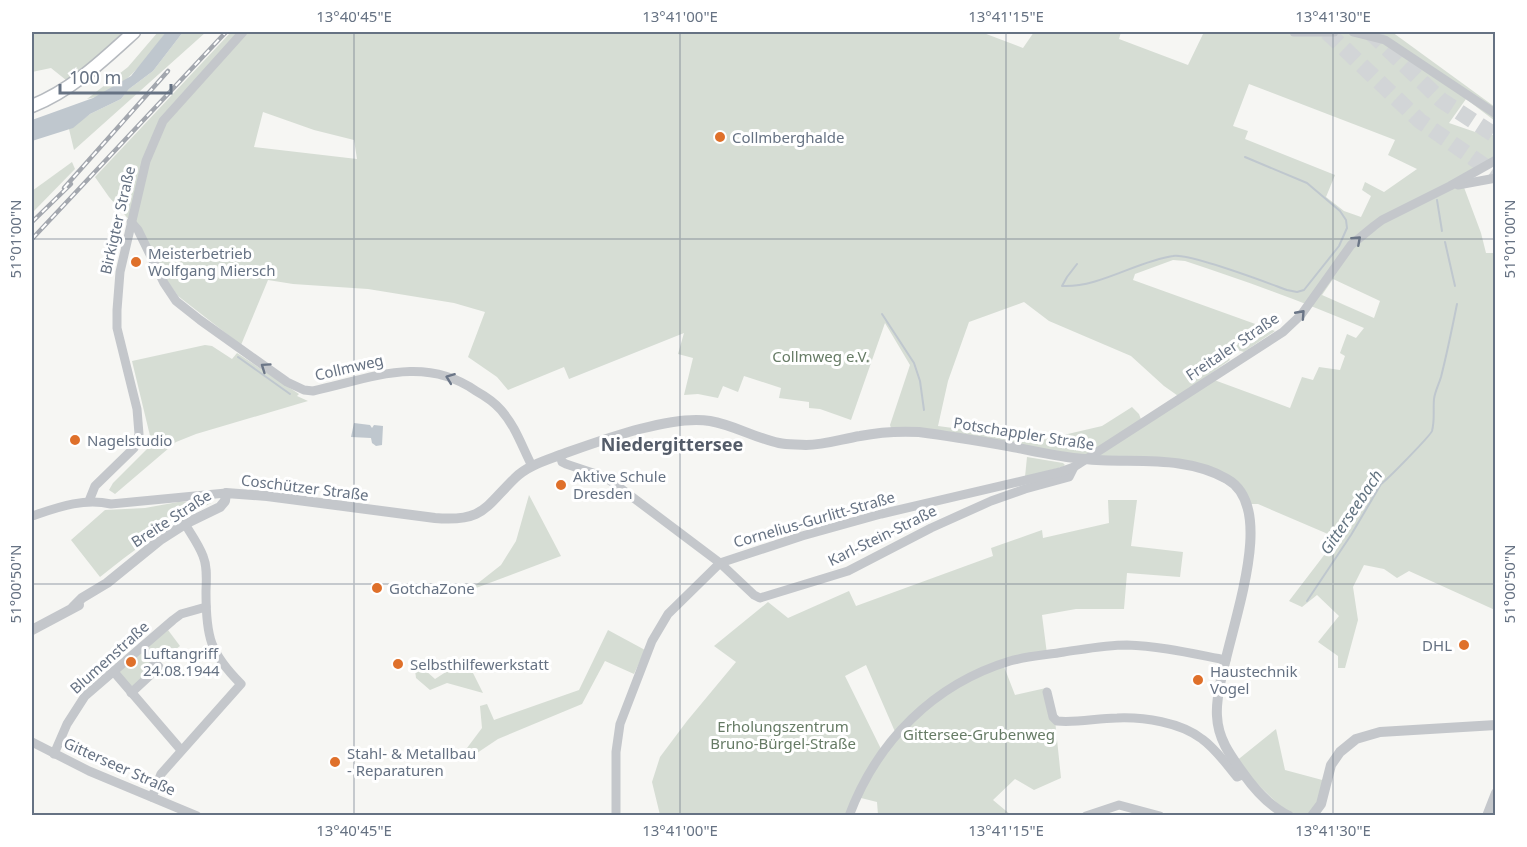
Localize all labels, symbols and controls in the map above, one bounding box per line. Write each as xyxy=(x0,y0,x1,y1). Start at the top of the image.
text: 13°40'45"E xyxy=(316,6,392,26)
text: 13°41'00"E xyxy=(642,6,718,26)
text: 13°41'15"E xyxy=(968,6,1044,26)
text: 13°41'30"E xyxy=(1295,6,1371,26)
scale bar xyxy=(60,57,171,95)
text: 100 m xyxy=(69,65,121,89)
place label: Collmberghalde xyxy=(732,127,845,147)
marker: Collmberghalde xyxy=(713,130,727,144)
street label: Birkigter Straße xyxy=(95,164,139,276)
text: 51°01'00"N xyxy=(5,200,25,278)
text: 51°01'00"N xyxy=(1499,200,1519,278)
one-way arrow xyxy=(1350,236,1361,247)
place label: Meisterbetrieb Wolfgang Miersch xyxy=(148,243,276,280)
marker: Meisterbetrieb Wolfgang Miersch xyxy=(129,255,143,269)
street label: Freitaler Straße xyxy=(1182,307,1282,385)
one-way arrow xyxy=(1294,310,1305,321)
park label: Collmweg e.V. xyxy=(772,346,870,366)
street label: Collmweg xyxy=(313,349,385,385)
one-way arrow xyxy=(261,363,272,374)
one-way arrow xyxy=(446,373,457,385)
street label: Potschappler Straße xyxy=(952,412,1096,454)
place label: Nagelstudio xyxy=(87,430,172,450)
district label: Niedergittersee xyxy=(601,432,743,456)
marker: Nagelstudio xyxy=(68,433,82,447)
water label: Gitterseebach xyxy=(1315,465,1387,559)
place label: Aktive Schule Dresden xyxy=(573,466,666,503)
street label: Coschützer Straße xyxy=(240,469,370,505)
marker: Aktive Schule Dresden xyxy=(554,478,568,492)
street label: Breite Straße xyxy=(127,485,215,551)
street label: Cornelius-Gurlitt-Straße xyxy=(731,486,897,552)
street label: Karl-Stein-Straße xyxy=(824,500,940,570)
text: 51°00'50"N xyxy=(5,545,25,623)
text: 51°00'50"N xyxy=(1499,545,1519,623)
place label: GotchaZone xyxy=(389,578,475,598)
marker: GotchaZone xyxy=(370,581,384,595)
street label: Blumenstraße xyxy=(65,616,153,698)
place label: DHL xyxy=(1422,635,1452,655)
marker: DHL xyxy=(1457,638,1471,652)
place label: Luftangriff 24.08.1944 xyxy=(143,643,220,680)
place label: Selbsthilfewerkstatt xyxy=(410,654,550,674)
marker: Luftangriff 24.08.1944 xyxy=(124,655,138,669)
marker: Selbsthilfewerkstatt xyxy=(391,657,405,671)
place label: Haustechnik Vogel xyxy=(1210,661,1297,698)
marker: Haustechnik Vogel xyxy=(1191,673,1205,687)
park label: Erholungszentrum Bruno-Bürgel-Straße xyxy=(710,716,856,753)
park label: Gittersee-Grubenweg xyxy=(903,724,1055,744)
street label: Gitterseer Straße xyxy=(61,732,179,800)
place label: Stahl- & Metallbau - Reparaturen xyxy=(347,743,476,780)
marker: Stahl- & Metallbau - Reparaturen xyxy=(328,755,342,769)
text: 13°40'45"E xyxy=(316,820,392,840)
text: 13°41'00"E xyxy=(642,820,718,840)
text: 13°41'15"E xyxy=(968,820,1044,840)
text: 13°41'30"E xyxy=(1295,820,1371,840)

